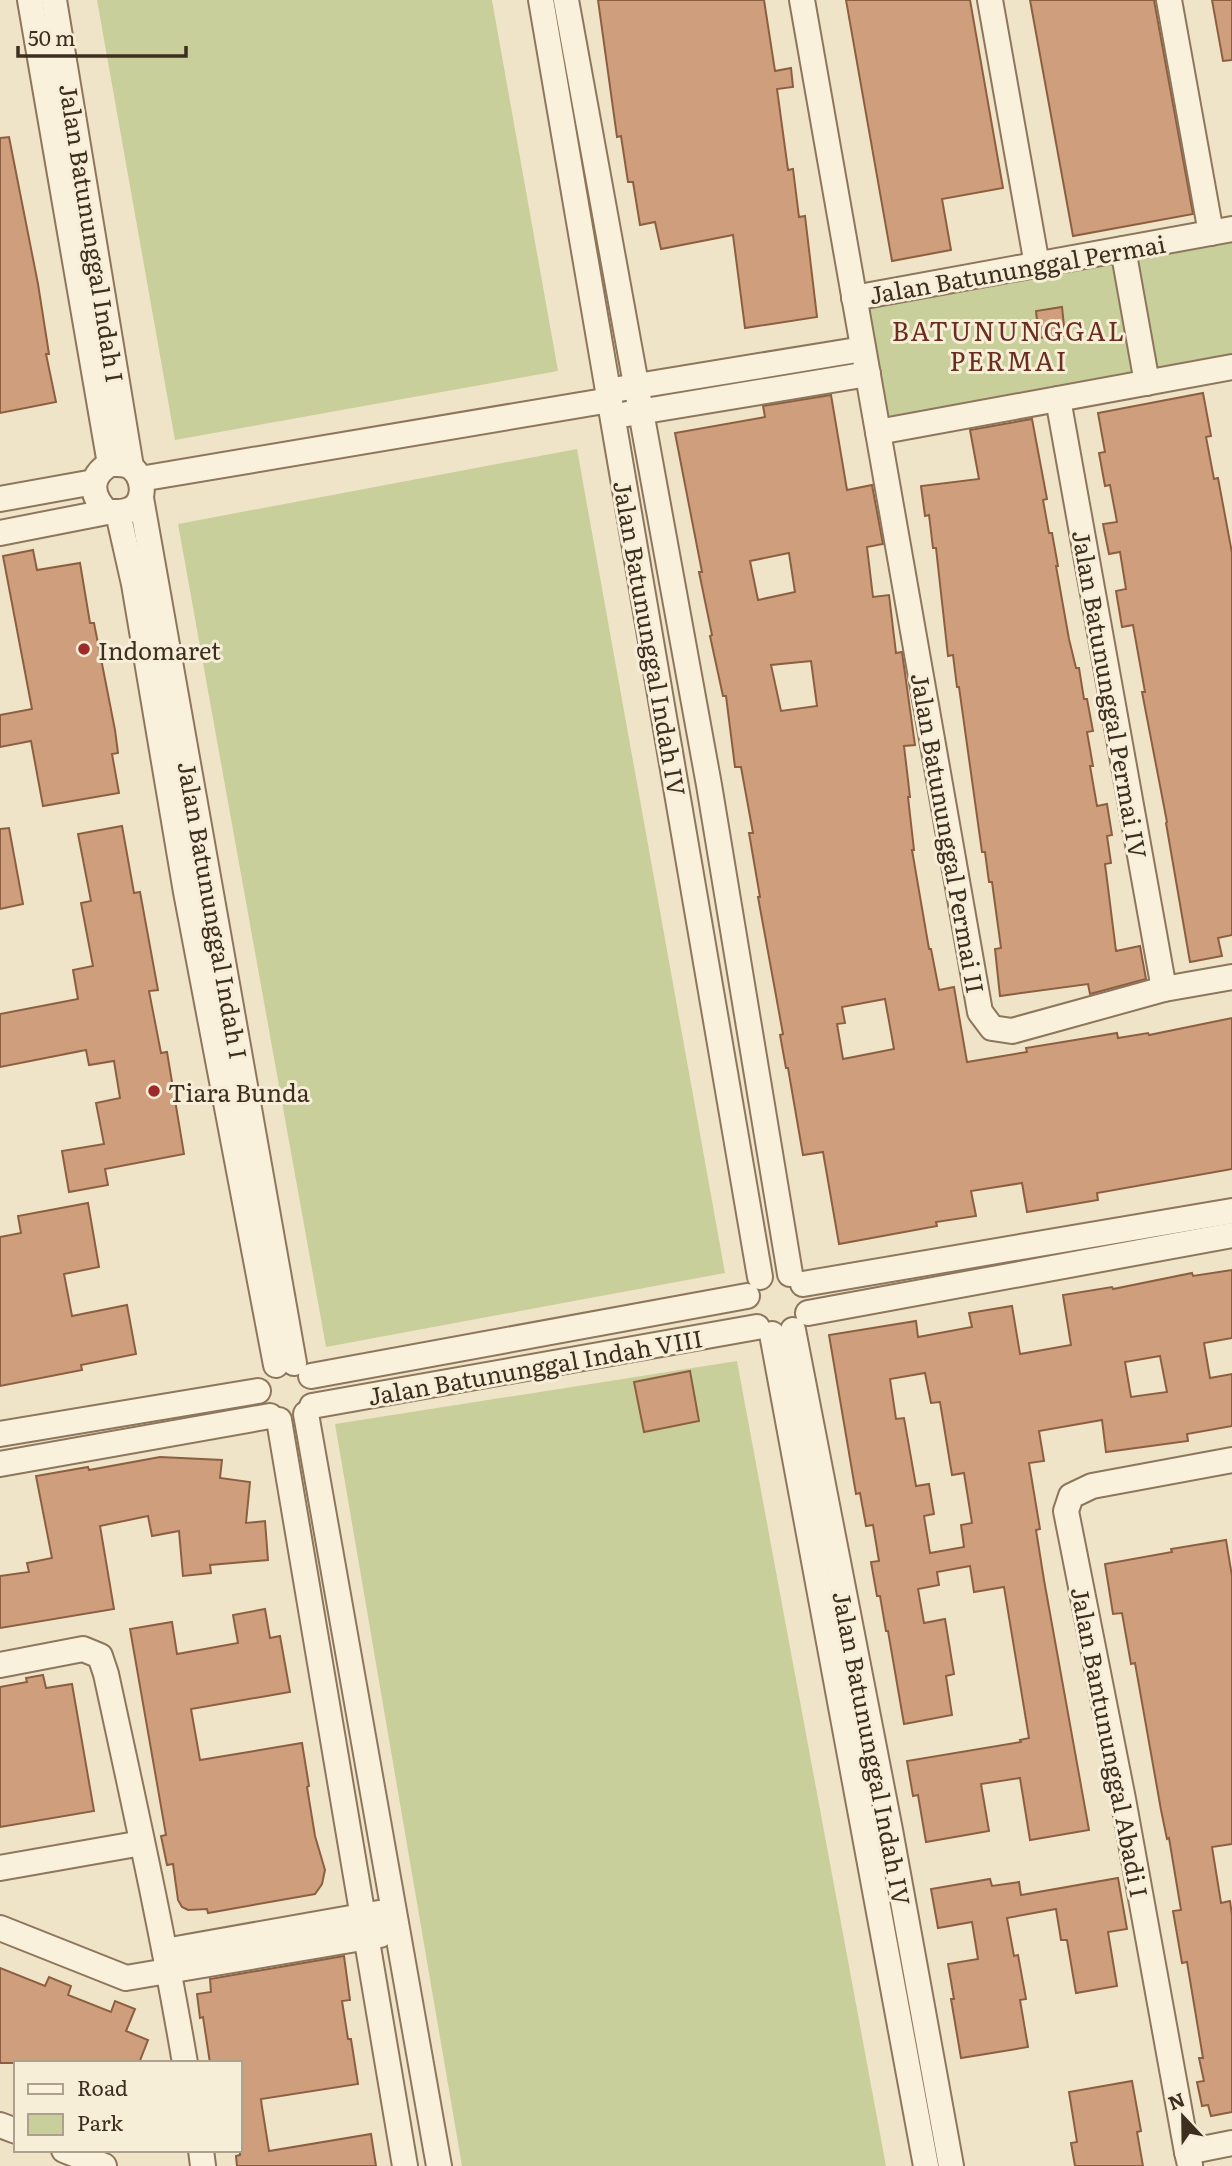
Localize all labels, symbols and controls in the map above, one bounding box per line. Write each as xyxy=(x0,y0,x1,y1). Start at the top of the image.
scale bar xyxy=(18,14,186,58)
text: 50 m xyxy=(28,21,75,52)
street label: Jalan Batununggal Indah I xyxy=(52,81,134,385)
street label: Jalan Batununggal Permai xyxy=(866,225,1168,311)
district label: BATUNUNGGAL PERMAI xyxy=(892,310,1126,379)
street label: Jalan Batununggal Indah IV xyxy=(606,478,696,799)
street label: Jalan Batununggal Permai IV xyxy=(1065,527,1157,861)
place label: Indomaret xyxy=(98,632,221,667)
marker: Indomaret xyxy=(76,641,92,657)
street label: Jalan Batununggal Permai II xyxy=(904,670,994,996)
street label: Jalan Batununggal Indah I xyxy=(171,758,257,1062)
place label: Tiara Bunda xyxy=(168,1074,310,1109)
marker: Tiara Bunda xyxy=(146,1083,162,1099)
street label: Jalan Batununggal Indah VIII xyxy=(365,1319,705,1413)
street label: Jalan Bantununggal Abadi I xyxy=(1064,1584,1158,1900)
street label: Jalan Batununggal Indah IV xyxy=(825,1588,921,1908)
legend xyxy=(14,2061,242,2152)
text: Road xyxy=(77,2071,128,2102)
north arrow xyxy=(1148,2082,1218,2152)
text: N xyxy=(1164,2084,1189,2116)
text: Park xyxy=(77,2106,123,2137)

